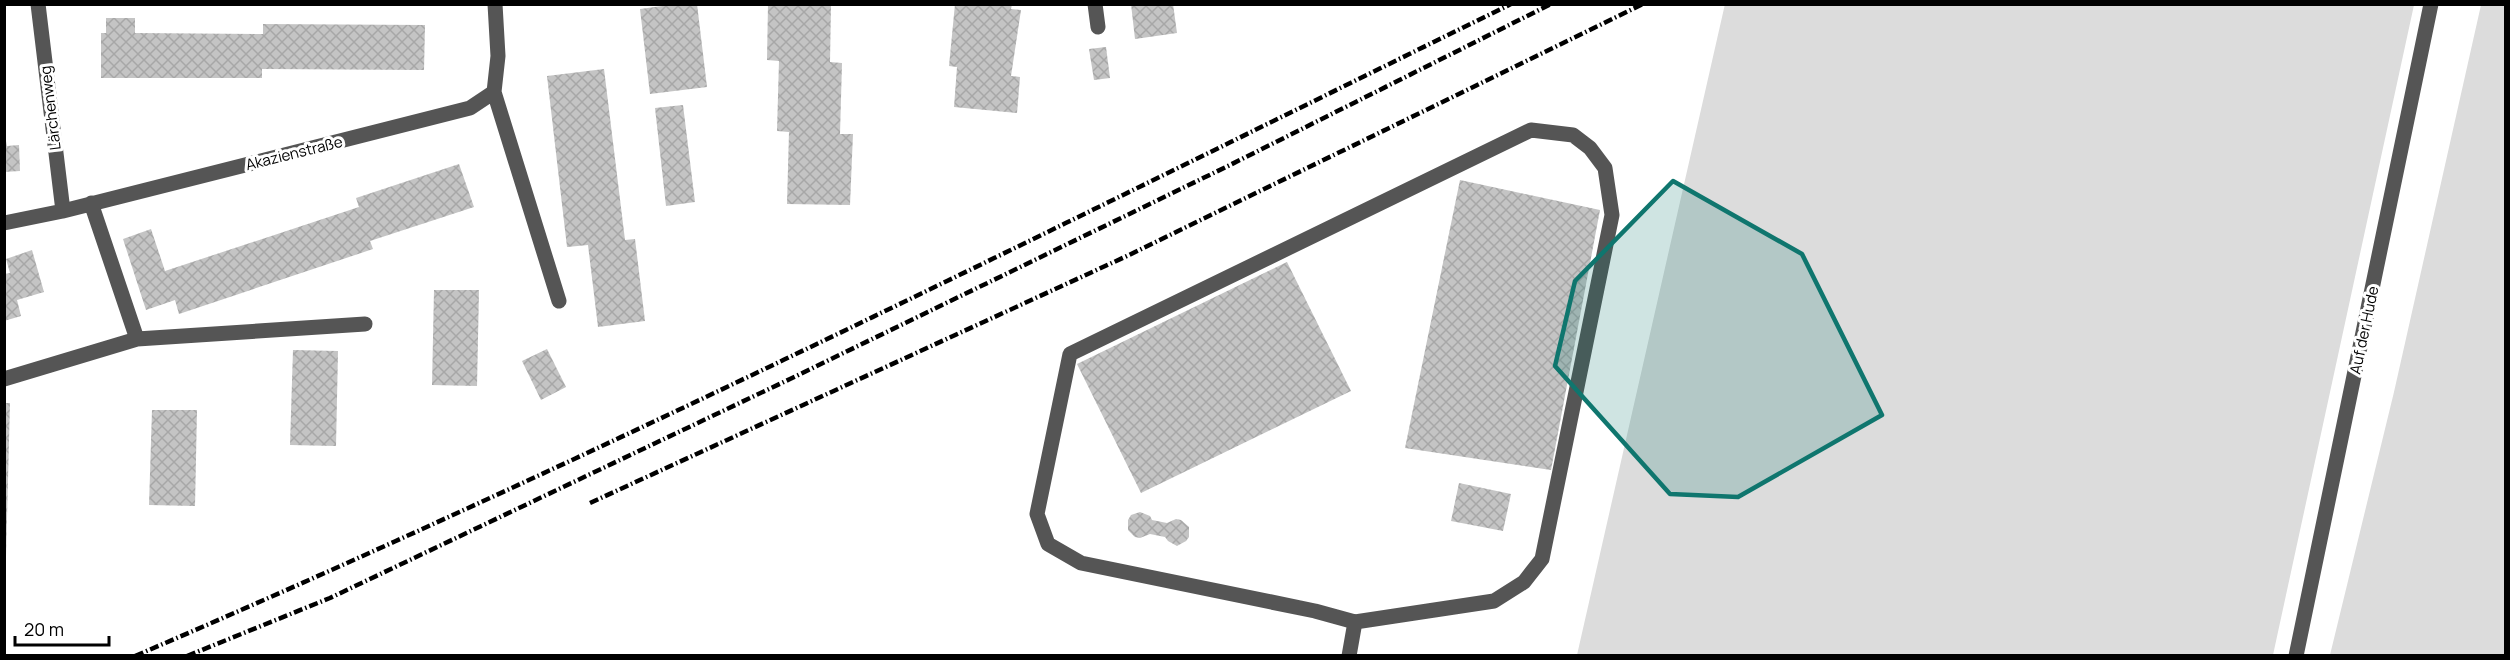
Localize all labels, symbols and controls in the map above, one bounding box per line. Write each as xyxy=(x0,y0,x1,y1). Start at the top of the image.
street label: Lärchenweg xyxy=(34,65,66,151)
street label: Akazienstraße xyxy=(243,131,345,175)
street label: Auf der Hude xyxy=(2344,284,2384,376)
scale bar xyxy=(15,609,110,647)
text: 20 m xyxy=(24,617,64,641)

